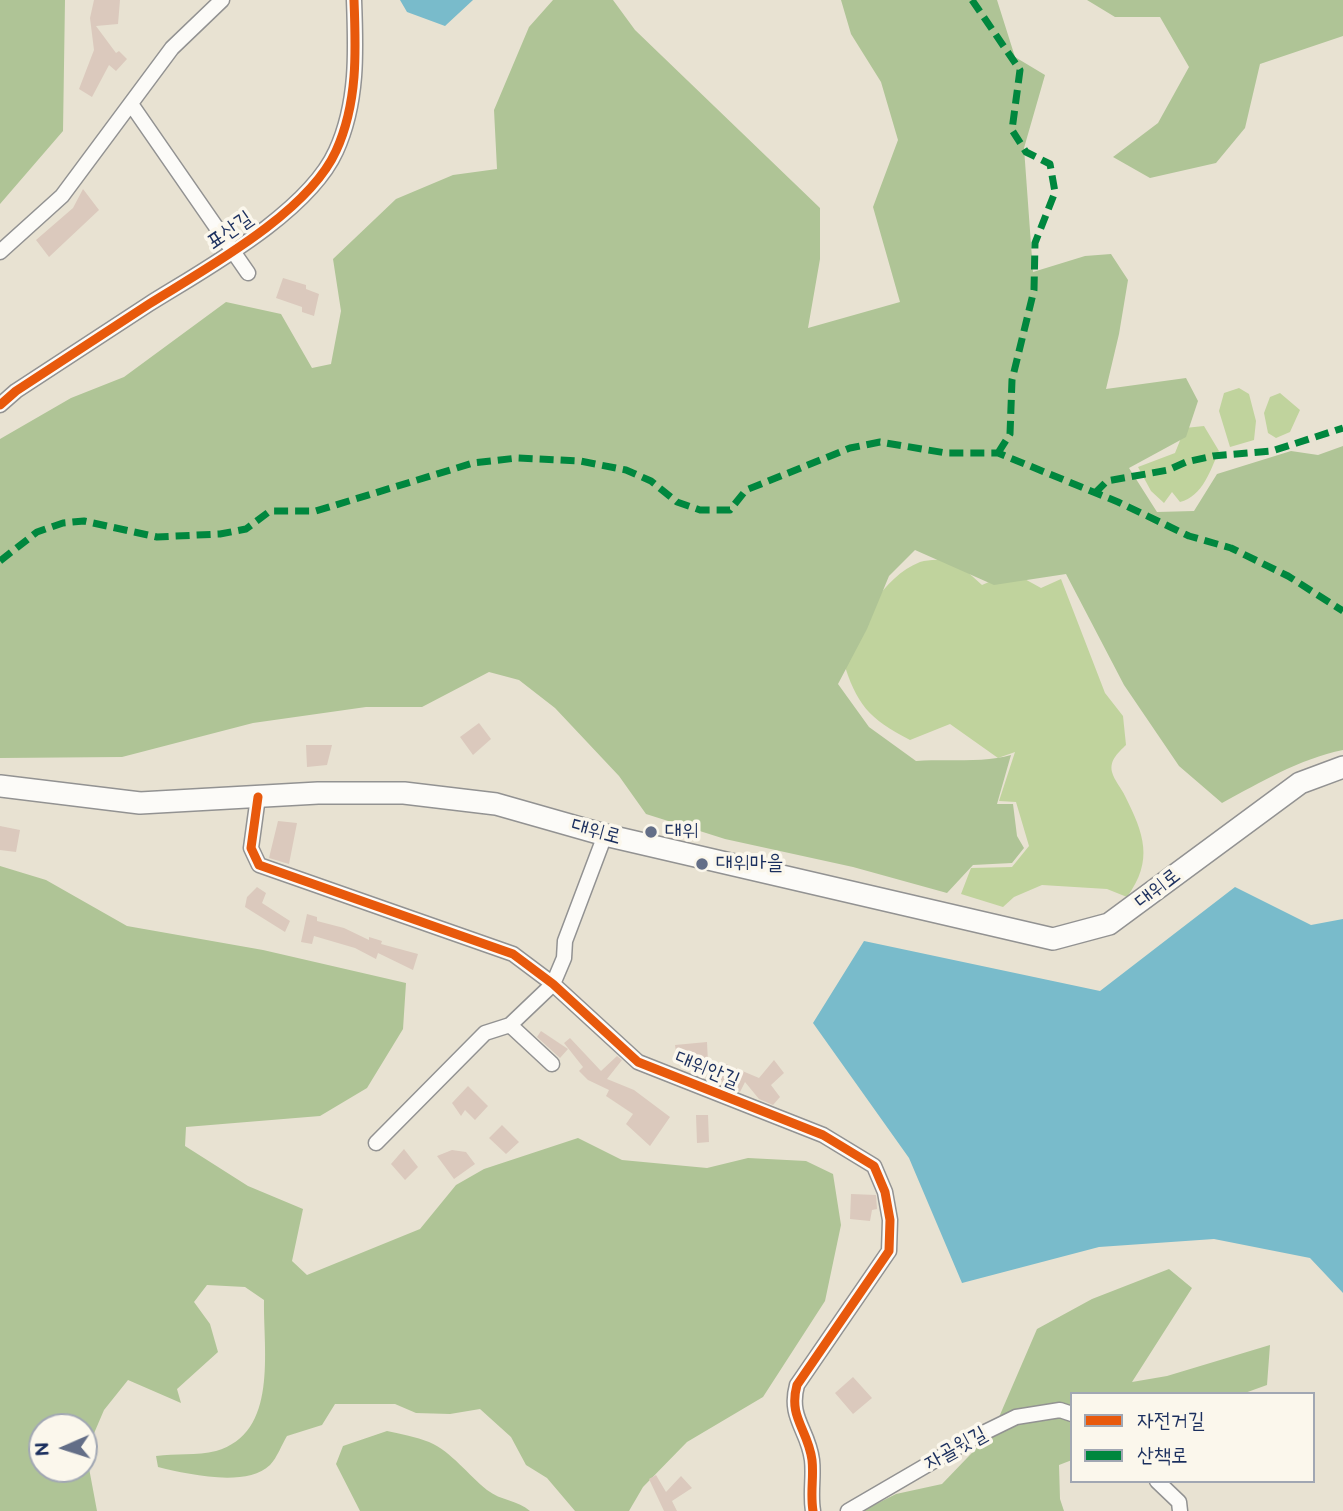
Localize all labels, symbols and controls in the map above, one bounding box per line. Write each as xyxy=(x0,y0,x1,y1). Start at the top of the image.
street label: 표산길 xyxy=(202,206,258,256)
street label: 대위로 xyxy=(568,813,624,851)
place label: 대위 xyxy=(665,819,699,845)
marker: 대위 xyxy=(643,824,659,840)
place label: 대위마을 xyxy=(716,851,784,877)
marker: 대위마을 xyxy=(694,856,710,872)
street label: 대위로 xyxy=(1130,863,1186,915)
street label: 대위안길 xyxy=(671,1046,743,1094)
legend xyxy=(1070,1392,1315,1483)
text: 자전거길 xyxy=(1137,1408,1205,1433)
north arrow xyxy=(28,1413,98,1483)
street label: 자골윗길 xyxy=(920,1422,992,1476)
text: N xyxy=(32,1441,55,1457)
text: 산책로 xyxy=(1137,1443,1188,1468)

